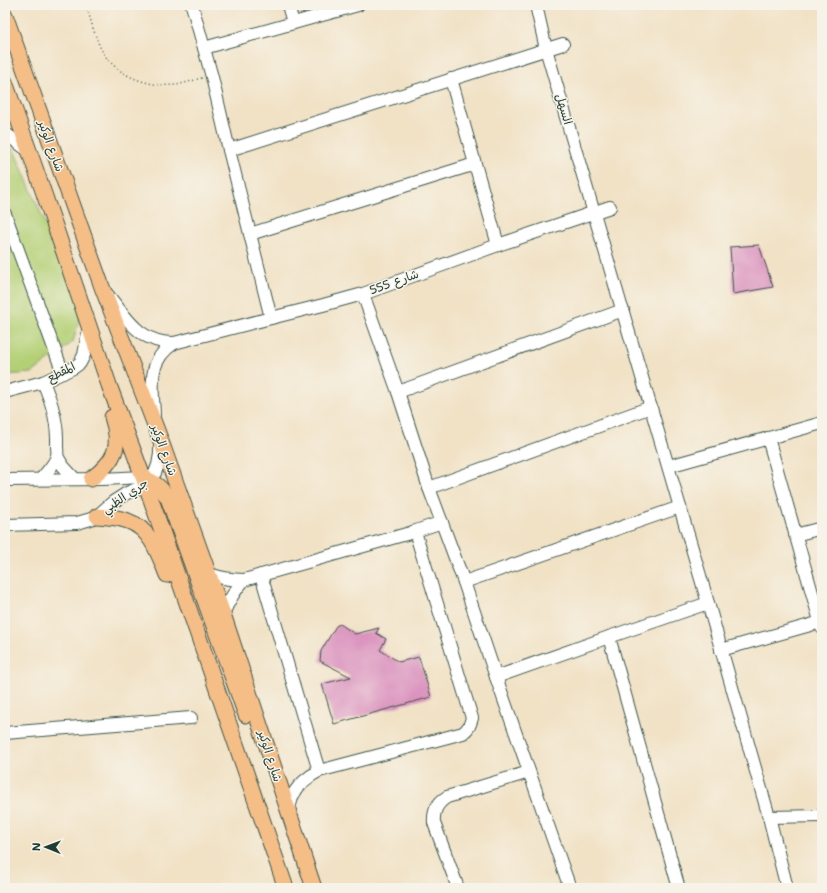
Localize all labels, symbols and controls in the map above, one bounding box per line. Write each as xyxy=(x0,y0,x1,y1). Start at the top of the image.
street label: السهل xyxy=(552,92,576,126)
street label: شارع الوكير xyxy=(33,117,68,174)
street label: شارع 555 xyxy=(367,266,421,299)
street label: المقطع xyxy=(44,358,78,387)
street label: شارع الوكير xyxy=(146,421,181,478)
street label: جري الظبي xyxy=(99,475,153,520)
street label: شارع الوكير xyxy=(253,727,286,784)
north arrow xyxy=(26,827,66,867)
text: N xyxy=(29,842,44,851)

